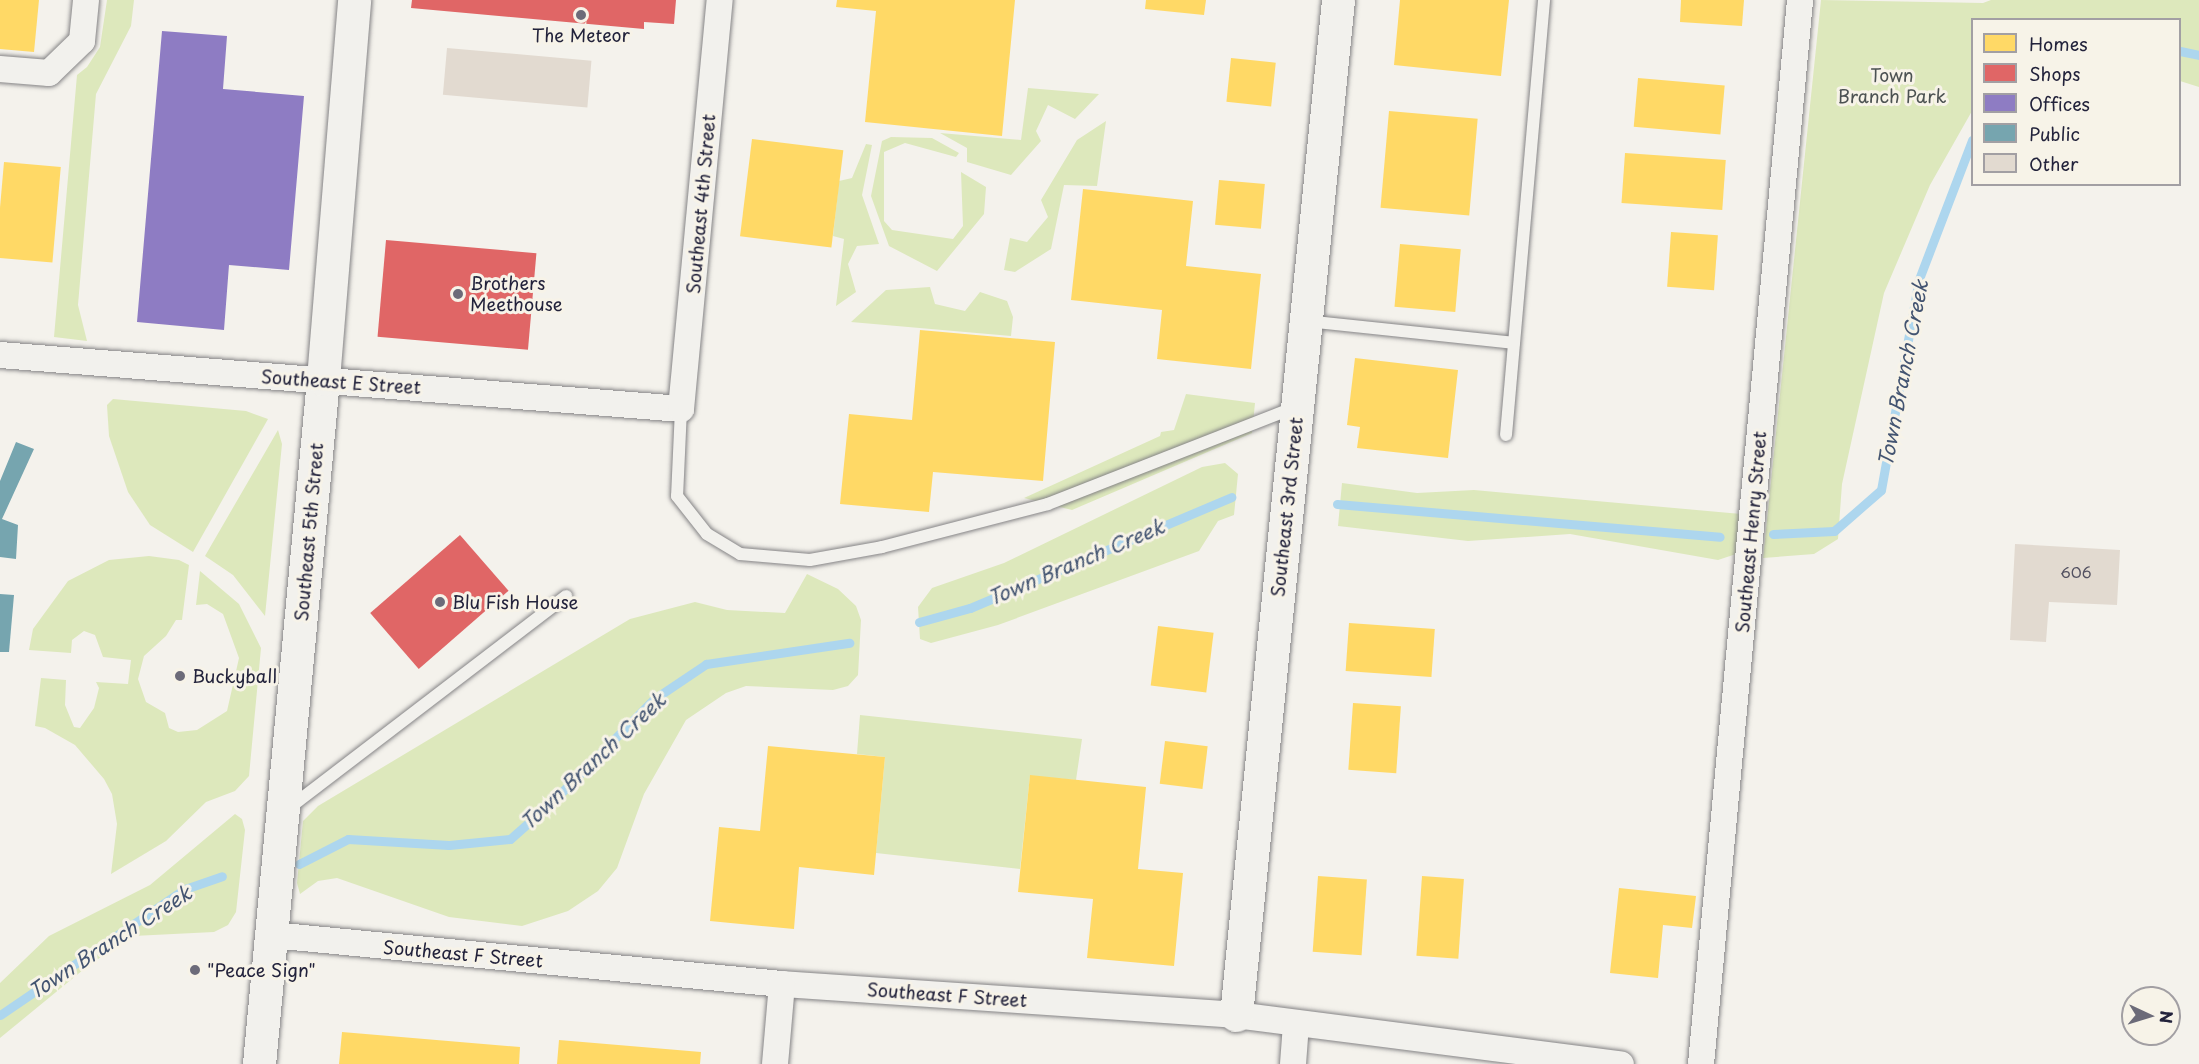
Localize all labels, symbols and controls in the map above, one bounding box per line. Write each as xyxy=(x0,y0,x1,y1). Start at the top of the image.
marker: The Meteor xyxy=(574,8,588,22)
legend xyxy=(1971,18,2181,186)
place label: The Meteor xyxy=(532,24,630,46)
text: Homes xyxy=(2029,30,2087,57)
text: Shops xyxy=(2029,60,2080,87)
park label: Town Branch Park xyxy=(1838,65,1946,107)
text: Offices xyxy=(2029,90,2090,117)
street label: Southeast 4th Street xyxy=(682,113,720,295)
text: Public xyxy=(2029,120,2080,147)
text: Other xyxy=(2029,150,2078,177)
place label: Brothers Meethouse xyxy=(470,273,563,316)
water label: Town Branch Creek xyxy=(1873,278,1933,468)
marker: Brothers Meethouse xyxy=(451,287,465,301)
street label: Southeast E Street xyxy=(260,366,422,398)
street label: Southeast 3rd Street xyxy=(1267,416,1307,598)
street label: Southeast Henry Street xyxy=(1731,430,1771,634)
street label: Southeast 5th Street xyxy=(290,441,328,623)
water label: Town Branch Creek xyxy=(985,514,1167,610)
house number: 606 xyxy=(2060,563,2092,581)
place label: Blu Fish House xyxy=(452,591,577,613)
marker: Blu Fish House xyxy=(433,595,447,609)
place label: Buckyball xyxy=(192,665,277,687)
marker: Buckyball xyxy=(173,669,187,683)
water label: Town Branch Creek xyxy=(516,688,670,834)
water label: Town Branch Creek xyxy=(25,881,195,1003)
street label: Southeast F Street xyxy=(382,936,544,972)
place label: "Peace Sign" xyxy=(207,959,315,981)
marker: "Peace Sign" xyxy=(188,963,202,977)
street label: Southeast F Street xyxy=(866,979,1028,1011)
north arrow xyxy=(2121,986,2181,1046)
text: N xyxy=(2155,1010,2179,1024)

